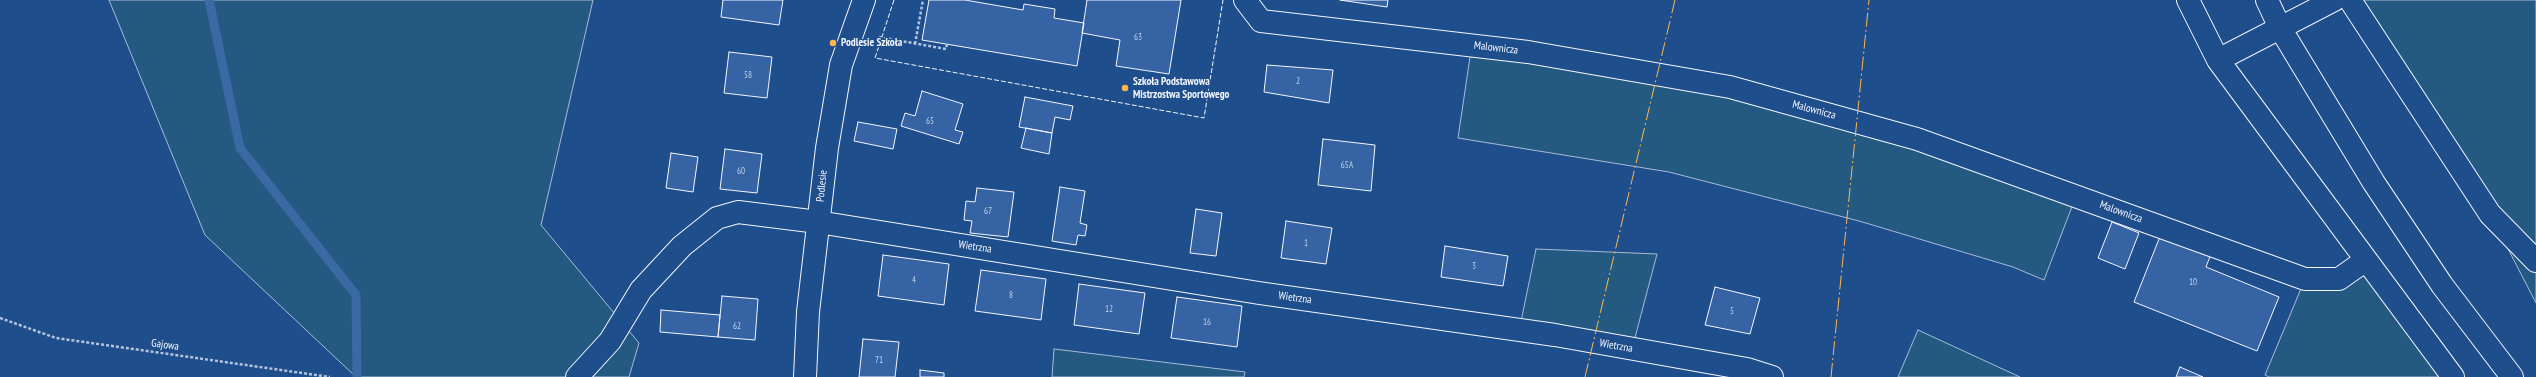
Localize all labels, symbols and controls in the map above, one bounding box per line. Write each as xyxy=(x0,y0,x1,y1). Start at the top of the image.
house number: 63 xyxy=(1134,32,1142,42)
place label: Podlesie Szkoła xyxy=(841,36,902,50)
marker: Podlesie Szkoła xyxy=(828,38,838,48)
street label: Malownicza xyxy=(1473,39,1519,57)
house number: 58 xyxy=(744,70,752,80)
place label: Szkoła Podstawowa Mistrzostwa Sportowego xyxy=(1133,75,1229,101)
house number: 2 xyxy=(1296,76,1300,86)
marker: Szkoła Podstawowa Mistrzostwa Sportowego xyxy=(1120,83,1130,93)
street label: Malownicza xyxy=(1791,98,1837,122)
house number: 65 xyxy=(926,116,934,126)
house number: 65A xyxy=(1341,160,1353,170)
house number: 60 xyxy=(737,166,745,176)
street label: Podlesie xyxy=(814,169,830,203)
street label: Malownicza xyxy=(2098,198,2144,226)
house number: 67 xyxy=(984,206,992,216)
street label: Wietrzna xyxy=(957,238,993,256)
house number: 1 xyxy=(1304,238,1308,248)
house number: 3 xyxy=(1472,261,1476,271)
house number: 4 xyxy=(912,275,916,285)
house number: 10 xyxy=(2189,277,2197,287)
street label: Wietrzna xyxy=(1277,289,1313,307)
house number: 8 xyxy=(1009,290,1013,300)
house number: 12 xyxy=(1105,304,1113,314)
house number: 5 xyxy=(1730,306,1734,316)
house number: 16 xyxy=(1203,317,1211,327)
house number: 62 xyxy=(733,321,741,331)
street label: Gajowa xyxy=(150,337,180,353)
street label: Wietrzna xyxy=(1598,337,1634,355)
house number: 71 xyxy=(875,355,883,365)

